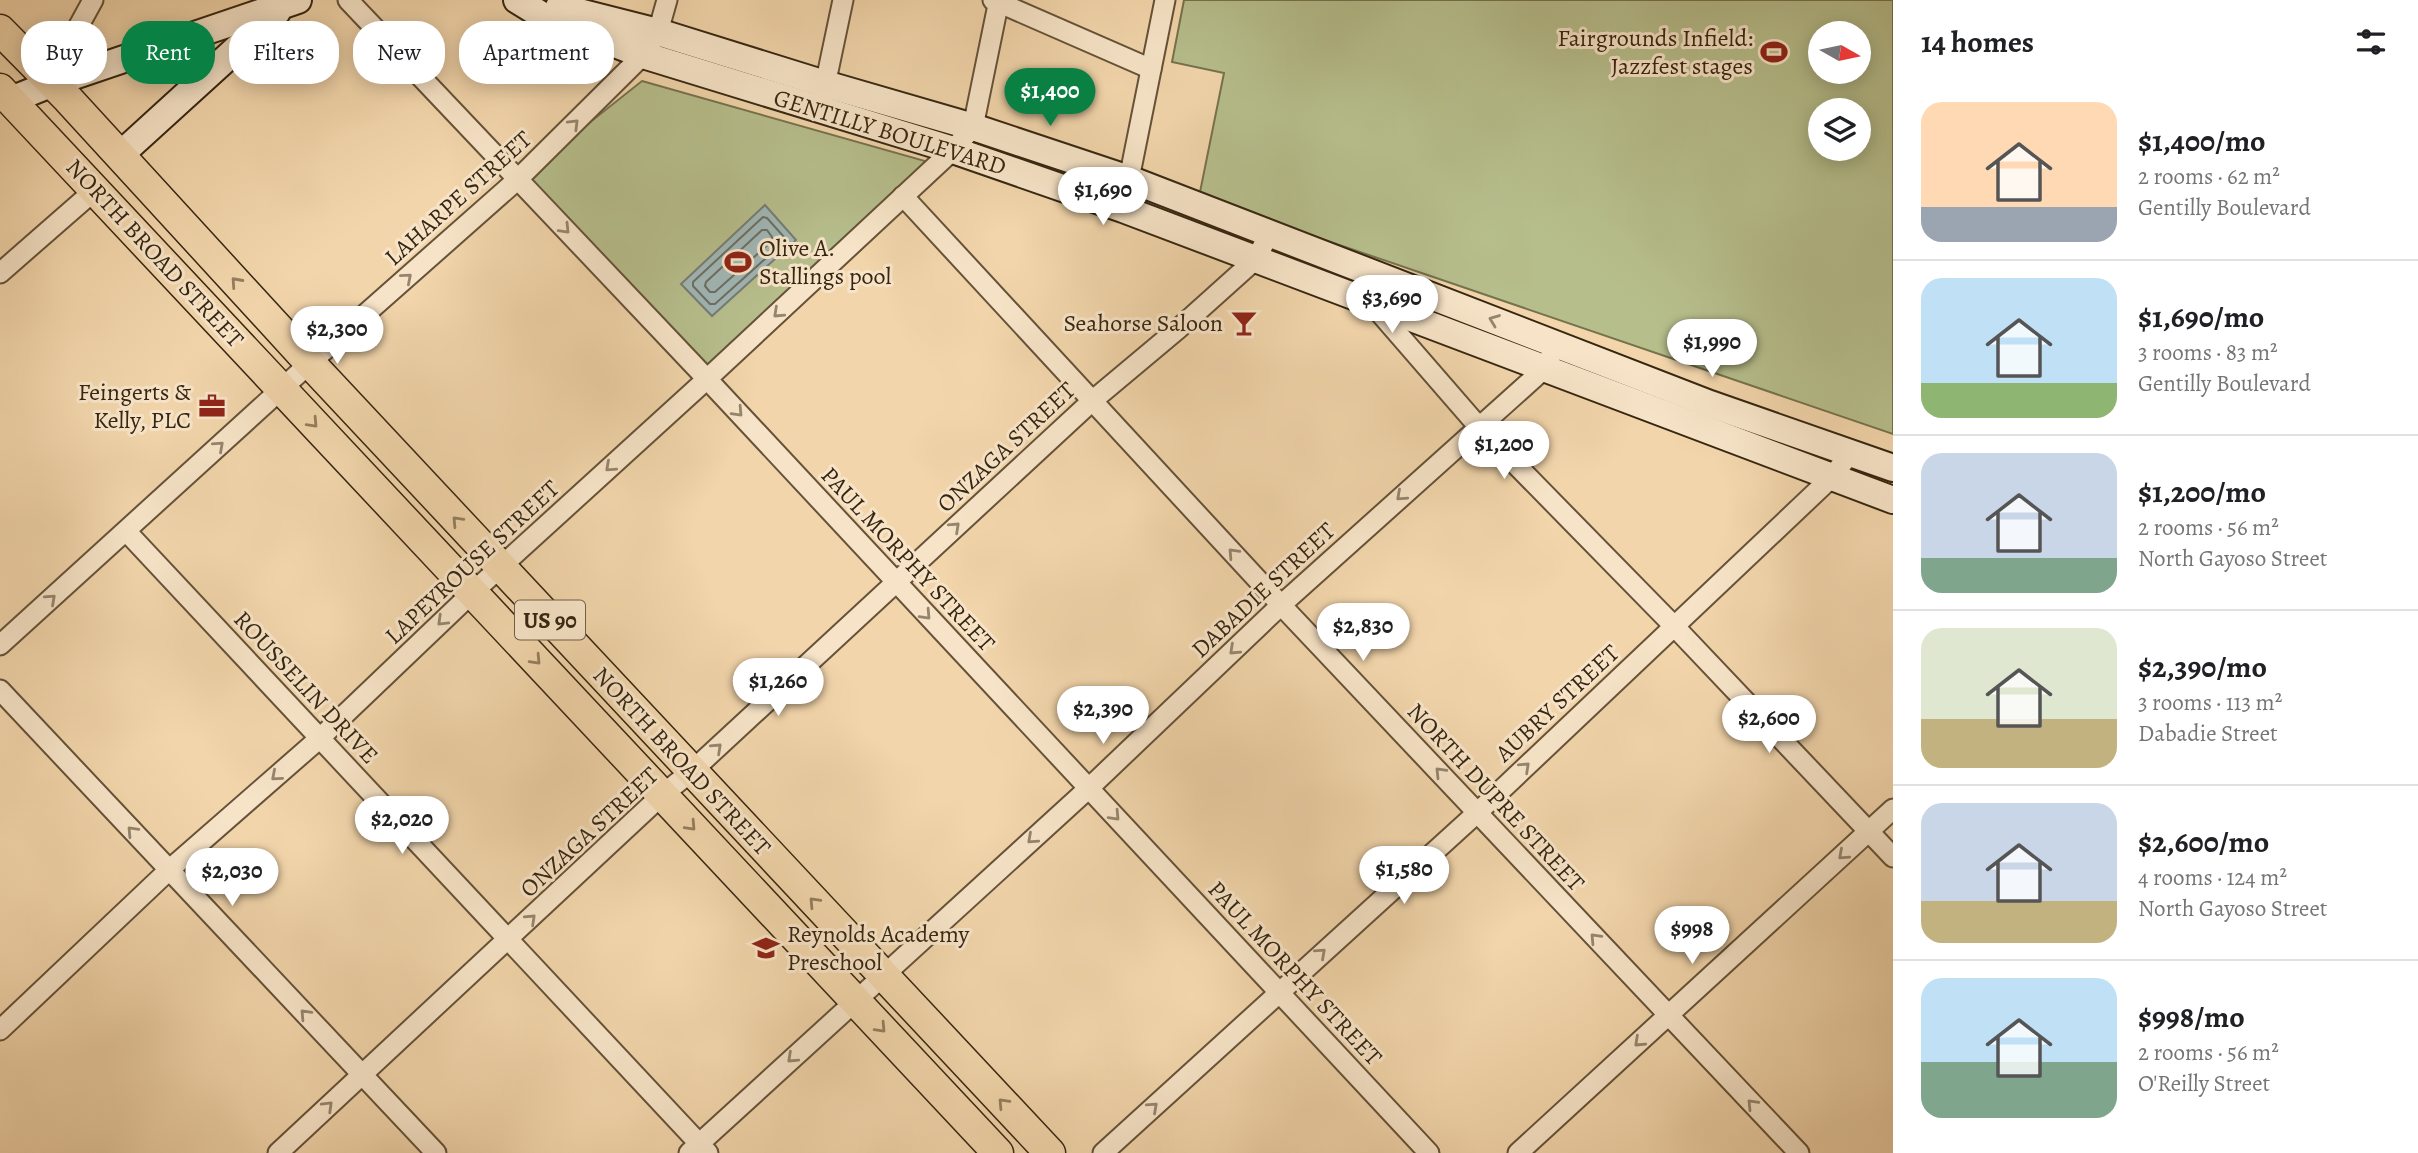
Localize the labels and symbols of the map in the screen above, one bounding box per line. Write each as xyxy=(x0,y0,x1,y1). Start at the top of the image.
north arrow xyxy=(1808,21,1871,84)
place label: Fairgrounds Infield: Jazzfest stages xyxy=(1557,22,1753,82)
sports icon: Fairgrounds Infield: Jazzfest stages xyxy=(1759,37,1789,67)
pin: $1,400 xyxy=(993,68,1107,128)
street label: GENTILLY BOULEVARD xyxy=(770,81,1010,183)
one-way arrow xyxy=(566,119,579,132)
street label: LAHARPE STREET xyxy=(378,123,538,273)
street label: NORTH BROAD STREET xyxy=(59,152,251,354)
pin: $1,690 xyxy=(1046,168,1160,227)
one-way arrow xyxy=(556,221,569,234)
place label: Olive A. Stallings pool xyxy=(759,232,891,292)
sports icon: Olive A. Stallings pool xyxy=(723,247,753,277)
one-way arrow xyxy=(398,274,411,286)
pin: $3,690 xyxy=(1335,276,1449,335)
one-way arrow xyxy=(232,278,244,291)
one-way arrow xyxy=(773,305,786,318)
pin: $2,300 xyxy=(280,306,394,366)
place label: Seahorse Saloon xyxy=(1063,307,1223,339)
bar icon: Seahorse Saloon xyxy=(1229,308,1259,338)
one-way arrow xyxy=(1489,315,1501,329)
pin: $1,990 xyxy=(1655,320,1769,379)
street label: ONZAGA STREET xyxy=(930,375,1082,519)
place label: Feingerts & Kelly, PLC xyxy=(78,376,191,436)
office icon: Feingerts & Kelly, PLC xyxy=(197,391,227,421)
one-way arrow xyxy=(730,404,742,417)
one-way arrow xyxy=(305,415,317,428)
pin: $1,200 xyxy=(1447,421,1561,481)
one-way arrow xyxy=(211,442,224,454)
one-way arrow xyxy=(605,459,618,471)
street label: PAUL MORPHY STREET xyxy=(814,460,1002,658)
street label: LAPEYROUSE STREET xyxy=(378,473,566,651)
one-way arrow xyxy=(1397,488,1410,500)
street label: DABADIE STREET xyxy=(1184,515,1342,665)
one-way arrow xyxy=(453,516,466,529)
one-way arrow xyxy=(947,522,960,535)
one-way arrow xyxy=(1229,548,1241,561)
one-way arrow xyxy=(42,595,55,607)
road number: US 90 xyxy=(515,600,585,640)
street label: ROUSSELIN DRIVE xyxy=(227,604,385,770)
pin: $2,830 xyxy=(1306,604,1420,663)
one-way arrow xyxy=(917,607,930,620)
one-way arrow xyxy=(438,613,451,626)
street label: AUBRY STREET xyxy=(1487,637,1626,770)
one-way arrow xyxy=(1229,642,1242,654)
one-way arrow xyxy=(527,652,540,665)
pin: $1,260 xyxy=(721,658,835,718)
street label: NORTH BROAD STREET xyxy=(586,660,778,862)
pin: $2,390 xyxy=(1046,686,1160,746)
street label: NORTH DUPRE STREET xyxy=(1400,696,1592,898)
pin: $2,600 xyxy=(1712,696,1826,755)
one-way arrow xyxy=(709,744,722,757)
street label: ONZAGA STREET xyxy=(513,760,665,904)
one-way arrow xyxy=(1517,762,1530,775)
one-way arrow xyxy=(1435,767,1448,780)
one-way arrow xyxy=(272,768,285,780)
pin: $2,020 xyxy=(345,796,459,856)
one-way arrow xyxy=(1107,808,1120,821)
one-way arrow xyxy=(683,818,696,831)
one-way arrow xyxy=(128,826,141,839)
one-way arrow xyxy=(1027,831,1040,843)
pin: $1,580 xyxy=(1347,846,1461,906)
one-way arrow xyxy=(1838,847,1851,859)
pin: $2,030 xyxy=(175,848,289,908)
street label: PAUL MORPHY STREET xyxy=(1201,874,1389,1072)
one-way arrow xyxy=(810,897,822,910)
pin: $998 xyxy=(1651,906,1733,966)
one-way arrow xyxy=(523,915,536,927)
place label: Reynolds Academy Preschool xyxy=(787,918,970,978)
school or university icon: Reynolds Academy Preschool xyxy=(751,933,781,963)
one-way arrow xyxy=(1591,933,1604,946)
one-way arrow xyxy=(1313,949,1326,962)
one-way arrow xyxy=(300,1009,313,1022)
one-way arrow xyxy=(872,1020,885,1033)
one-way arrow xyxy=(1634,1033,1647,1046)
one-way arrow xyxy=(787,1050,800,1063)
one-way arrow xyxy=(999,1098,1012,1111)
one-way arrow xyxy=(1747,1099,1760,1112)
one-way arrow xyxy=(319,1101,332,1114)
one-way arrow xyxy=(1145,1103,1158,1115)

